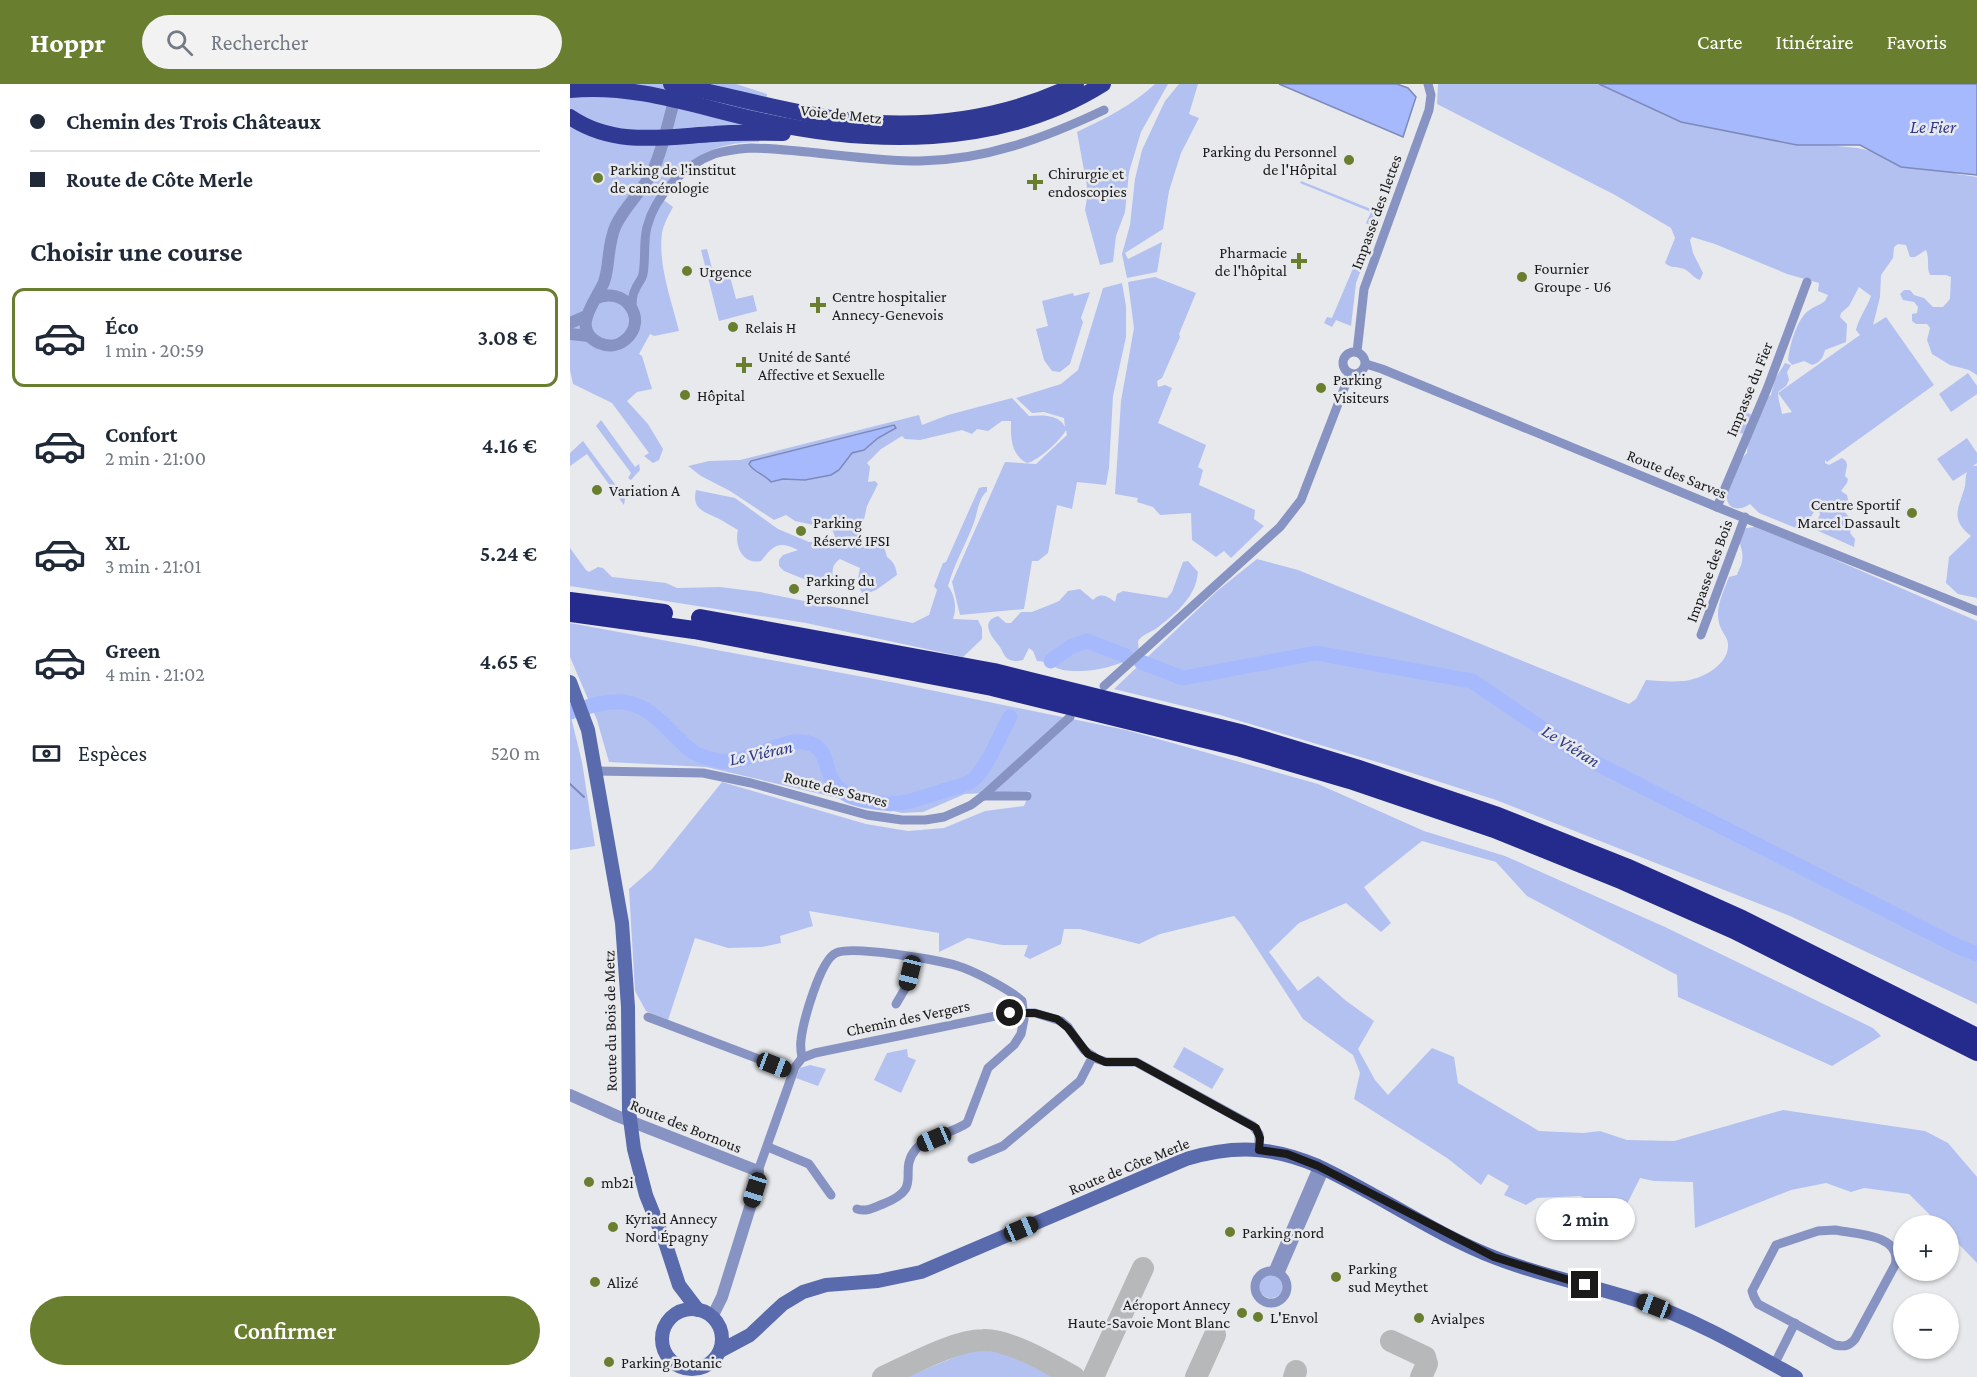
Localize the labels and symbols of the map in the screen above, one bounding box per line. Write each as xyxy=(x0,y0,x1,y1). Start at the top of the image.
street label: Voie de Metz xyxy=(800,101,883,127)
water label: Le Fier xyxy=(1910,117,1957,137)
place label: Parking du Personnel de l'Hôpital xyxy=(1202,143,1337,179)
street label: Impasse des Ilettes xyxy=(1347,152,1406,272)
marker: Parking du Personnel de l'Hôpital xyxy=(1342,153,1356,167)
place label: Parking de l'institut de cancérologie xyxy=(610,161,737,197)
place label: Chirurgie et endoscopies xyxy=(1048,165,1127,201)
marker: Parking de l'institut de cancérologie xyxy=(591,171,605,185)
marker: Chirurgie et endoscopies xyxy=(1026,173,1044,191)
place label: Pharmacie de l'hôpital xyxy=(1215,244,1287,280)
marker: Pharmacie de l'hôpital xyxy=(1292,254,1306,268)
place label: Fournier Groupe - U6 xyxy=(1534,260,1611,296)
place label: Urgence xyxy=(699,263,752,281)
marker: Urgence xyxy=(680,264,694,278)
marker: Fournier Groupe - U6 xyxy=(1515,270,1529,284)
place label: Centre hospitalier Annecy-Genevois xyxy=(832,288,947,324)
marker: Centre hospitalier Annecy-Genevois xyxy=(809,296,827,314)
place label: Relais H xyxy=(745,319,796,336)
marker: Relais H xyxy=(726,320,740,334)
street label: Impasse du Fier xyxy=(1722,339,1777,439)
place label: Unité de Santé Affective et Sexuelle xyxy=(758,348,885,383)
marker: Unité de Santé Affective et Sexuelle xyxy=(735,356,753,374)
place label: Parking Visiteurs xyxy=(1333,371,1389,406)
marker: Parking Visiteurs xyxy=(1314,381,1328,395)
place label: Hôpital xyxy=(697,387,745,405)
marker: Hôpital xyxy=(678,388,692,402)
street label: Route des Sarves xyxy=(1625,446,1729,502)
place label: Variation A xyxy=(609,482,681,499)
marker: Variation A xyxy=(590,483,604,497)
place label: Centre Sportif Marcel Dassault xyxy=(1797,496,1901,531)
marker: Centre Sportif Marcel Dassault xyxy=(1905,506,1919,520)
place label: Parking Réservé IFSI xyxy=(813,514,890,549)
street label: Impasse des Bois xyxy=(1683,517,1736,625)
marker: Parking Réservé IFSI xyxy=(794,524,808,538)
place label: Parking du Personnel xyxy=(806,572,875,607)
marker: Parking du Personnel xyxy=(787,582,801,596)
water label: Le Viéran xyxy=(1538,720,1604,772)
water label: Le Viéran xyxy=(727,737,795,769)
street label: Route des Sarves xyxy=(782,768,890,810)
street label: Route du Bois de Metz xyxy=(600,950,620,1092)
car xyxy=(897,953,923,993)
street label: Chemin des Vergers xyxy=(845,997,972,1040)
route start xyxy=(996,999,1023,1026)
car xyxy=(754,1050,794,1080)
street label: Route des Bornous xyxy=(628,1096,744,1156)
car xyxy=(914,1124,954,1154)
street label: Route de Côte Merle xyxy=(1066,1134,1192,1198)
car xyxy=(741,1170,769,1210)
place label: mb2i xyxy=(601,1174,634,1191)
marker: mb2i xyxy=(582,1175,596,1189)
callout: 2 min xyxy=(1536,1198,1634,1240)
place label: Kyriad Annecy Nord Épagny xyxy=(625,1210,718,1246)
car xyxy=(1001,1214,1041,1244)
marker: Kyriad Annecy Nord Épagny xyxy=(606,1220,620,1234)
place label: Parking nord xyxy=(1242,1224,1325,1242)
marker: Parking nord xyxy=(1223,1225,1237,1239)
place label: Parking sud Meythet xyxy=(1348,1260,1429,1296)
marker: Parking sud Meythet xyxy=(1329,1270,1343,1284)
route end xyxy=(1571,1271,1598,1298)
place label: Alizé xyxy=(607,1274,638,1291)
marker: Alizé xyxy=(588,1275,602,1289)
car xyxy=(1634,1291,1674,1321)
place label: Aéroport Annecy Haute-Savoie Mont Blanc xyxy=(1068,1296,1231,1331)
marker: Aéroport Annecy Haute-Savoie Mont Blanc xyxy=(1235,1306,1249,1320)
place label: L'Envol xyxy=(1270,1309,1318,1326)
marker: L'Envol xyxy=(1251,1310,1265,1324)
place label: Avialpes xyxy=(1431,1310,1485,1328)
marker: Avialpes xyxy=(1412,1311,1426,1325)
place label: Parking Botanic xyxy=(621,1354,722,1372)
marker: Parking Botanic xyxy=(602,1355,616,1369)

